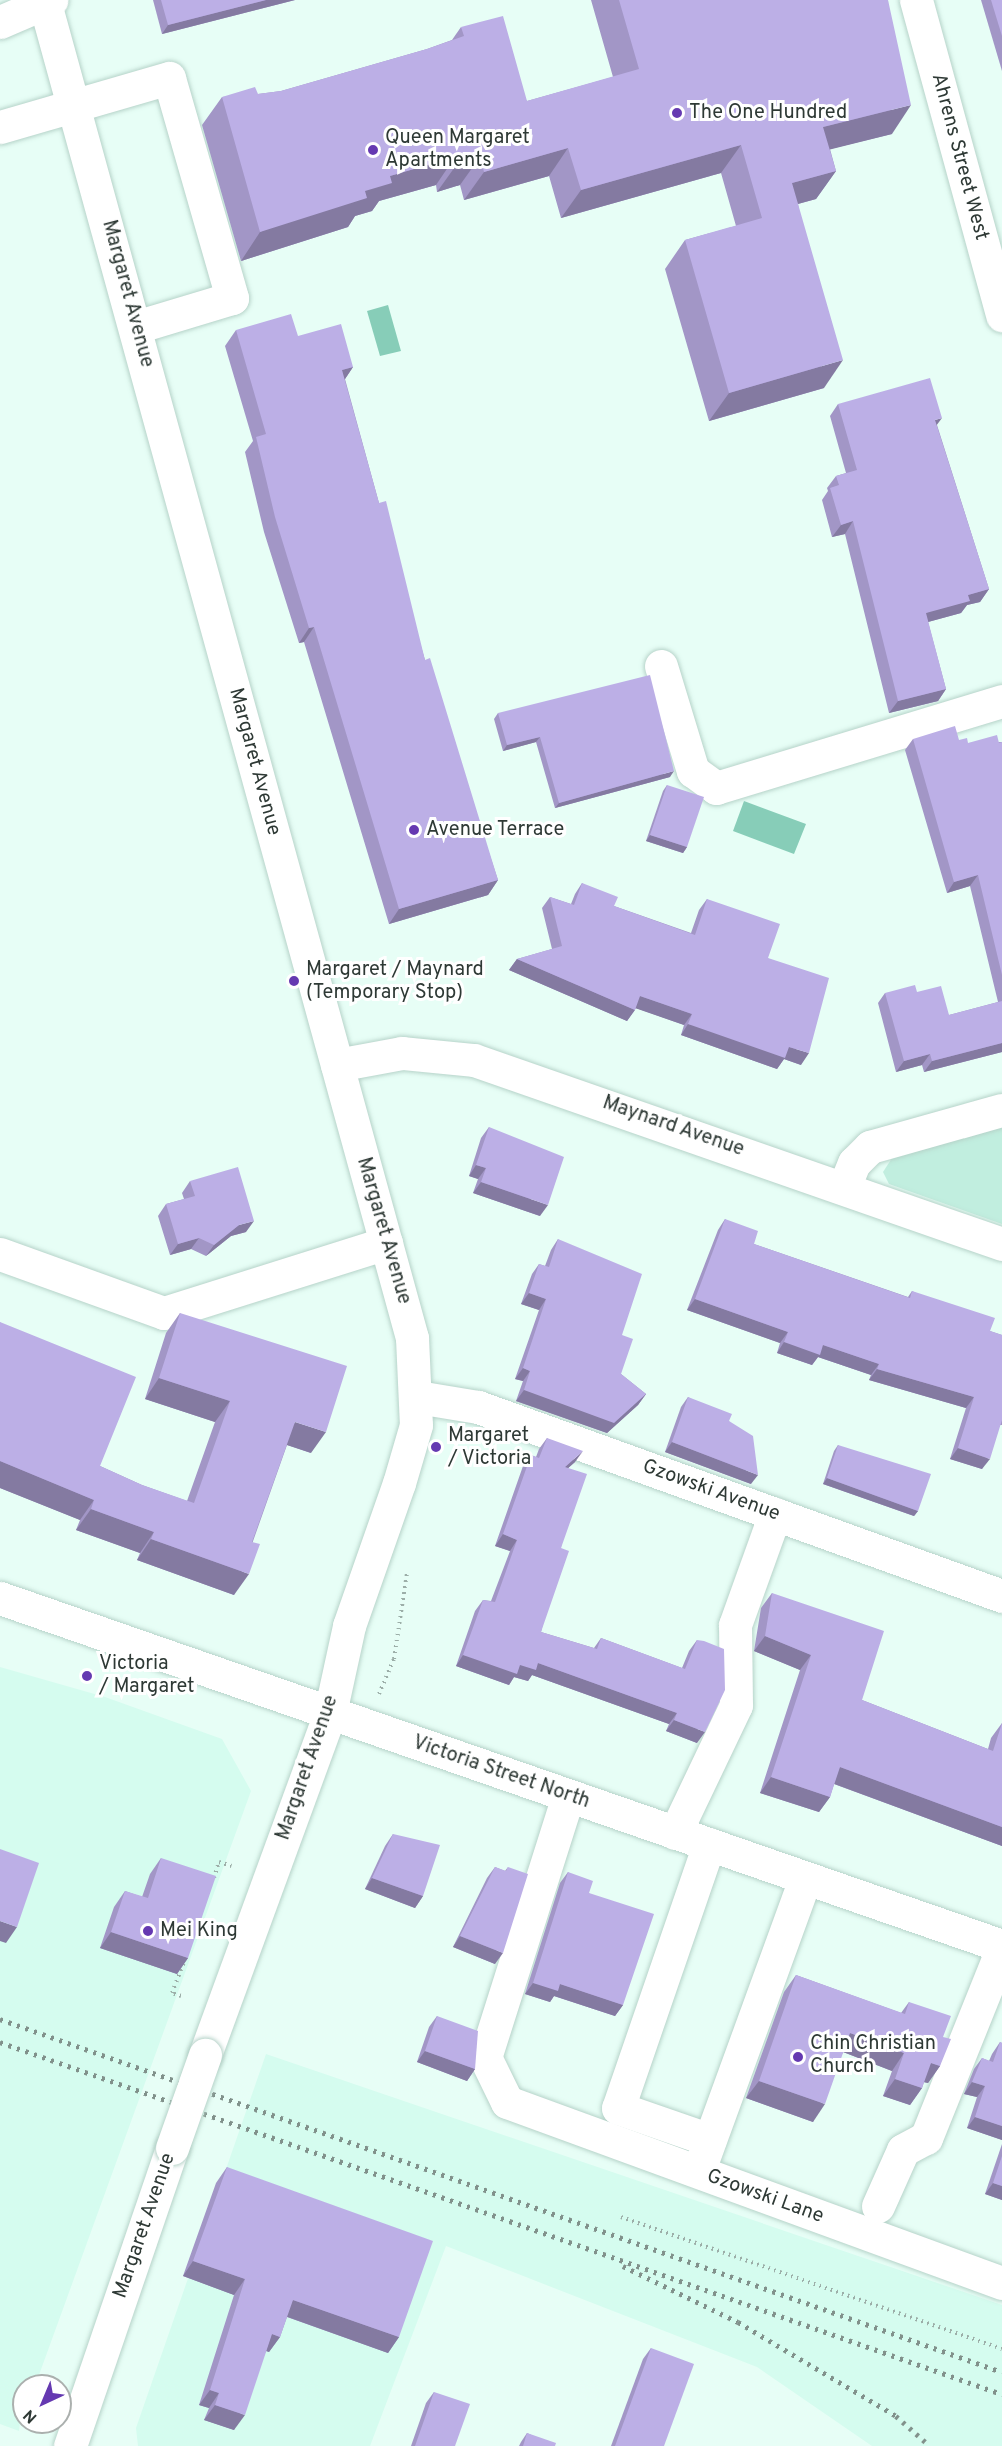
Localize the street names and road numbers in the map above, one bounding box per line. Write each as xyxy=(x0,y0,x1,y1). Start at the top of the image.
street label: Ahrens Street West xyxy=(925,71,993,243)
street label: Margaret Avenue xyxy=(96,217,158,371)
street label: Margaret Avenue xyxy=(223,685,285,839)
street label: Maynard Avenue xyxy=(599,1091,747,1163)
street label: Margaret Avenue xyxy=(350,1154,416,1308)
street label: Gzowski Avenue xyxy=(639,1455,783,1527)
street label: Margaret Avenue xyxy=(272,1692,344,1844)
street label: Victoria Street North xyxy=(409,1731,593,1815)
street label: Margaret Avenue xyxy=(109,2150,181,2302)
street label: Gzowski Lane xyxy=(703,2165,827,2229)

